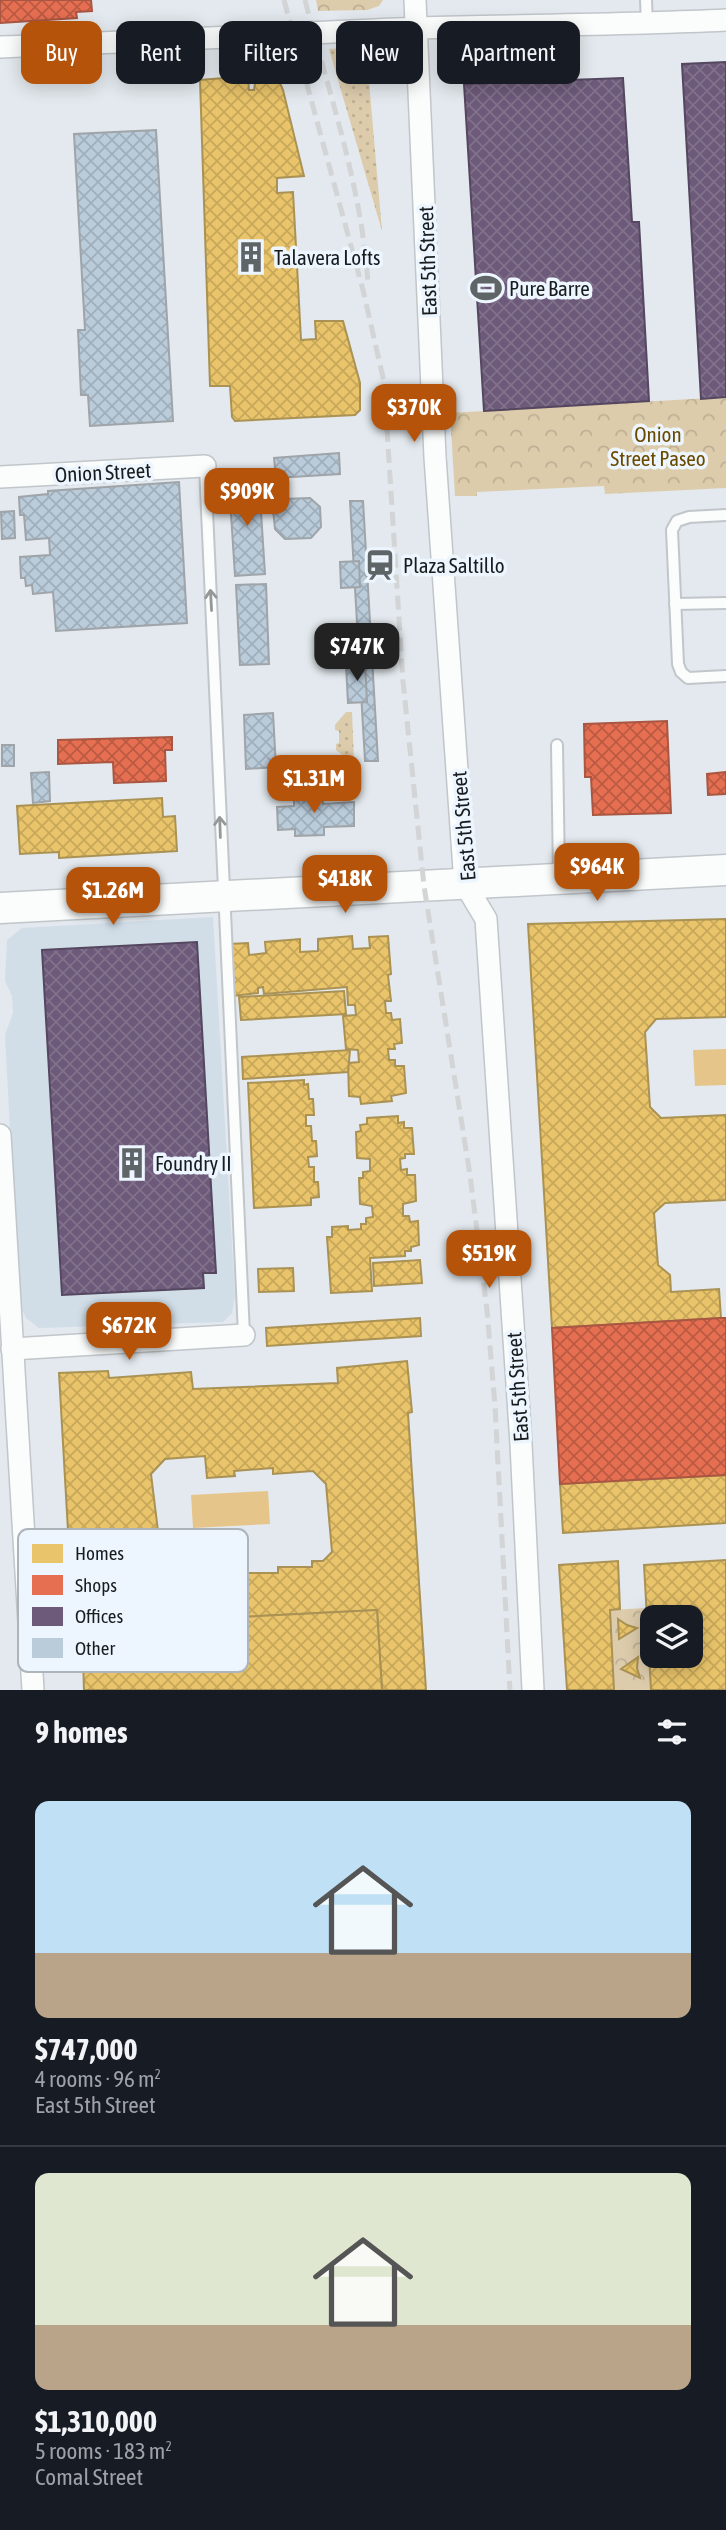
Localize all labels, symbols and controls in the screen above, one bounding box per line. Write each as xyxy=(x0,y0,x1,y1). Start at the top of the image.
chip: Buy xyxy=(21,21,102,84)
chip: Rent xyxy=(116,21,205,84)
chip: Filters xyxy=(219,21,322,84)
chip: New xyxy=(336,21,423,84)
chip: Apartment xyxy=(437,21,580,84)
street label: East 5th Street xyxy=(413,206,441,316)
building icon: Talavera Lofts xyxy=(234,240,268,274)
place label: Talavera Lofts xyxy=(274,245,381,269)
sports icon: Pure Barre xyxy=(469,271,503,305)
place label: Pure Barre xyxy=(509,276,590,300)
pin: $370K xyxy=(365,384,463,444)
text: $370K xyxy=(387,394,441,420)
park label: Onion Street Paseo xyxy=(610,422,706,470)
street label: Onion Street xyxy=(54,457,152,487)
pin: $909K xyxy=(198,468,296,528)
text: $909K xyxy=(220,478,274,504)
station icon: Plaza Saltillo xyxy=(363,548,397,582)
place label: Plaza Saltillo xyxy=(403,553,505,577)
one-way arrow xyxy=(204,589,217,612)
pin: $747K xyxy=(308,624,406,683)
text: $747K xyxy=(330,633,384,659)
pin: $1.31M xyxy=(257,756,371,815)
text: $1.31M xyxy=(283,765,345,791)
street label: East 5th Street xyxy=(446,770,480,882)
one-way arrow xyxy=(214,816,227,839)
pin: $964K xyxy=(548,844,646,903)
text: $964K xyxy=(570,853,624,879)
pin: $418K xyxy=(296,856,394,915)
text: $418K xyxy=(318,865,372,891)
pin: $1.26M xyxy=(56,867,170,927)
text: $1.26M xyxy=(82,877,144,903)
building icon: Foundry II xyxy=(115,1146,149,1180)
place label: Foundry II xyxy=(155,1151,232,1175)
pin: $519K xyxy=(440,1230,538,1290)
text: $519K xyxy=(462,1240,516,1266)
pin: $672K xyxy=(80,1302,178,1362)
text: $672K xyxy=(102,1312,156,1338)
street label: East 5th Street xyxy=(501,1331,533,1443)
legend xyxy=(18,1529,248,1672)
text: Homes xyxy=(75,1542,124,1564)
text: Shops xyxy=(75,1574,117,1596)
text: Offices xyxy=(75,1605,123,1627)
map controls xyxy=(640,1605,703,1668)
button: layers xyxy=(640,1605,703,1668)
text: Other xyxy=(75,1637,115,1659)
icon: filters xyxy=(653,1713,691,1751)
text: 9 homes xyxy=(35,1715,128,1749)
icon: home xyxy=(300,1847,426,1973)
text: $747,000 xyxy=(35,2032,138,2066)
text: 4 rooms · 96 m² xyxy=(35,2066,161,2092)
text: East 5th Street xyxy=(35,2092,156,2118)
icon: home xyxy=(300,2219,426,2345)
text: $1,310,000 xyxy=(35,2404,157,2438)
text: 5 rooms · 183 m² xyxy=(35,2438,172,2464)
text: Comal Street xyxy=(35,2464,143,2490)

